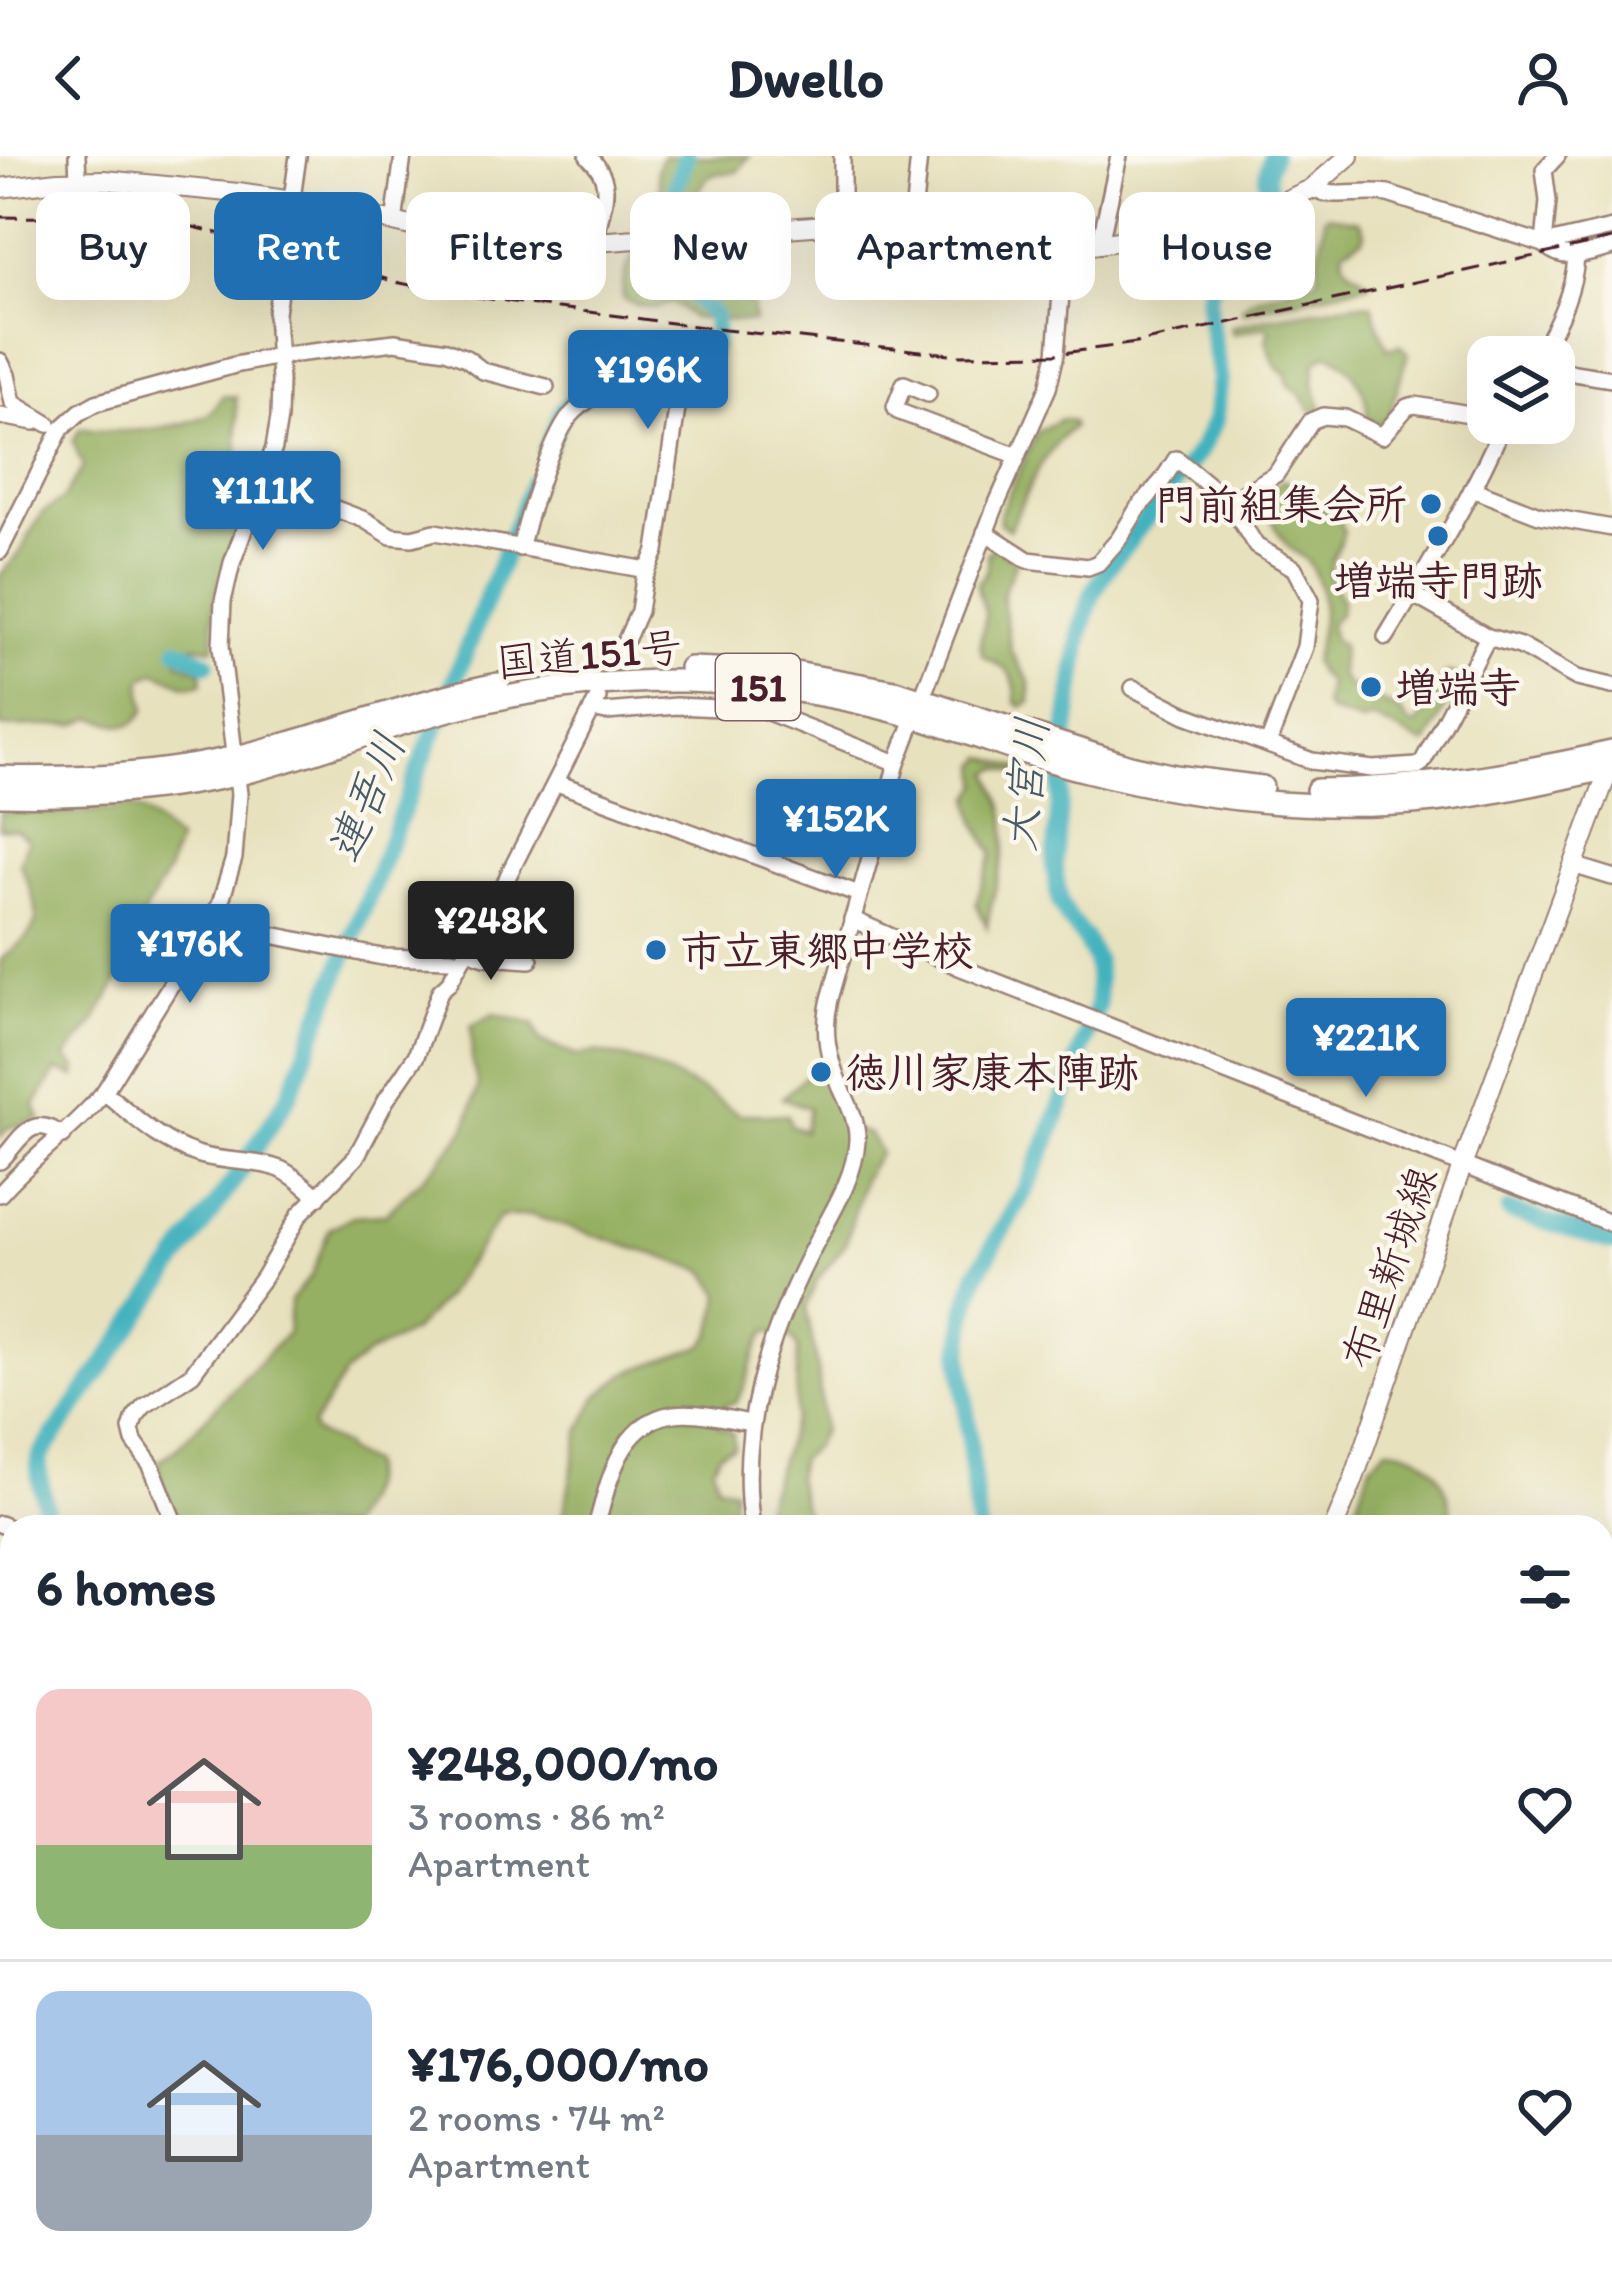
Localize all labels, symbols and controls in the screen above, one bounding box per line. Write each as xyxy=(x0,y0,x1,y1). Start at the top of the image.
icon: back xyxy=(36,45,102,111)
icon: person xyxy=(1510,45,1576,111)
text: Dwello xyxy=(728,46,884,111)
chip: Buy xyxy=(36,192,190,300)
chip: Rent xyxy=(214,192,382,300)
chip: Filters xyxy=(406,192,606,300)
chip: New xyxy=(630,192,791,300)
chip: Apartment xyxy=(815,192,1095,300)
chip: House xyxy=(1119,192,1315,300)
pin: ¥196K xyxy=(564,330,732,432)
map controls xyxy=(1467,336,1575,444)
button: layers xyxy=(1467,336,1575,444)
text: ¥196K xyxy=(595,345,701,392)
pin: ¥111K xyxy=(179,451,347,553)
text: ¥111K xyxy=(212,466,314,513)
place label: 門前組集会所 xyxy=(1155,479,1407,530)
marker: 門前組集会所 xyxy=(1418,491,1444,517)
marker: 増端寺門跡 xyxy=(1425,523,1451,549)
place label: 増端寺門跡 xyxy=(1333,555,1543,606)
street label: 国道151号 xyxy=(494,621,684,688)
road number: 151 xyxy=(716,654,800,720)
place label: 増端寺 xyxy=(1395,662,1521,713)
marker: 増端寺 xyxy=(1358,674,1384,700)
water label: 大宮川 xyxy=(991,714,1059,854)
water label: 連吾川 xyxy=(316,724,416,870)
pin: ¥152K xyxy=(752,779,920,881)
text: ¥152K xyxy=(783,794,889,841)
pin: ¥248K xyxy=(407,881,575,983)
text: ¥248K xyxy=(435,896,547,943)
pin: ¥176K xyxy=(106,904,274,1006)
text: ¥176K xyxy=(138,919,242,966)
place label: 市立東郷中学校 xyxy=(680,925,974,976)
marker: 市立東郷中学校 xyxy=(643,937,669,963)
pin: ¥221K xyxy=(1282,998,1450,1100)
text: ¥221K xyxy=(1313,1013,1419,1060)
place label: 徳川家康本陣跡 xyxy=(845,1047,1139,1098)
marker: 徳川家康本陣跡 xyxy=(808,1059,834,1085)
street label: 布里新城線 xyxy=(1331,1160,1448,1375)
icon: filters xyxy=(1512,1554,1578,1620)
text: 6 homes xyxy=(36,1557,216,1618)
text: ¥248,000/mo xyxy=(408,1732,719,1793)
icon: home xyxy=(132,1737,276,1881)
icon: heart xyxy=(1512,1776,1578,1842)
text: 3 rooms · 86 m² xyxy=(408,1793,665,1840)
text: Apartment xyxy=(408,1840,590,1887)
text: ¥176,000/mo xyxy=(408,2033,709,2094)
icon: home xyxy=(132,2039,276,2183)
icon: heart xyxy=(1512,2078,1578,2144)
text: 2 rooms · 74 m² xyxy=(408,2094,665,2141)
text: Apartment xyxy=(408,2141,590,2188)

